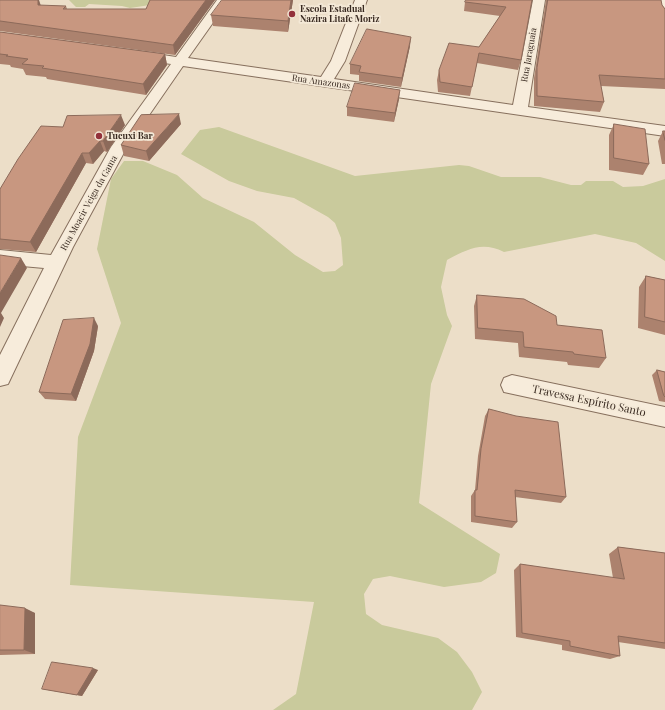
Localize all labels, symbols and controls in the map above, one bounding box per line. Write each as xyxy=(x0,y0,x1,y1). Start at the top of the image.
place label: Escola Estadual Nazira Litafe Moriz xyxy=(300,4,379,25)
marker: Escola Estadual Nazira Litafe Moriz xyxy=(287,9,297,19)
street label: Rua Jaraguaia xyxy=(519,27,539,83)
street label: Rua Amazonas xyxy=(291,73,351,91)
marker: Tucuxi Bar xyxy=(94,131,104,141)
place label: Tucuxi Bar xyxy=(107,131,153,141)
street label: Rua Moacir Veiga da Gama xyxy=(58,154,120,252)
street label: Travessa Espírito Santo xyxy=(531,382,647,420)

